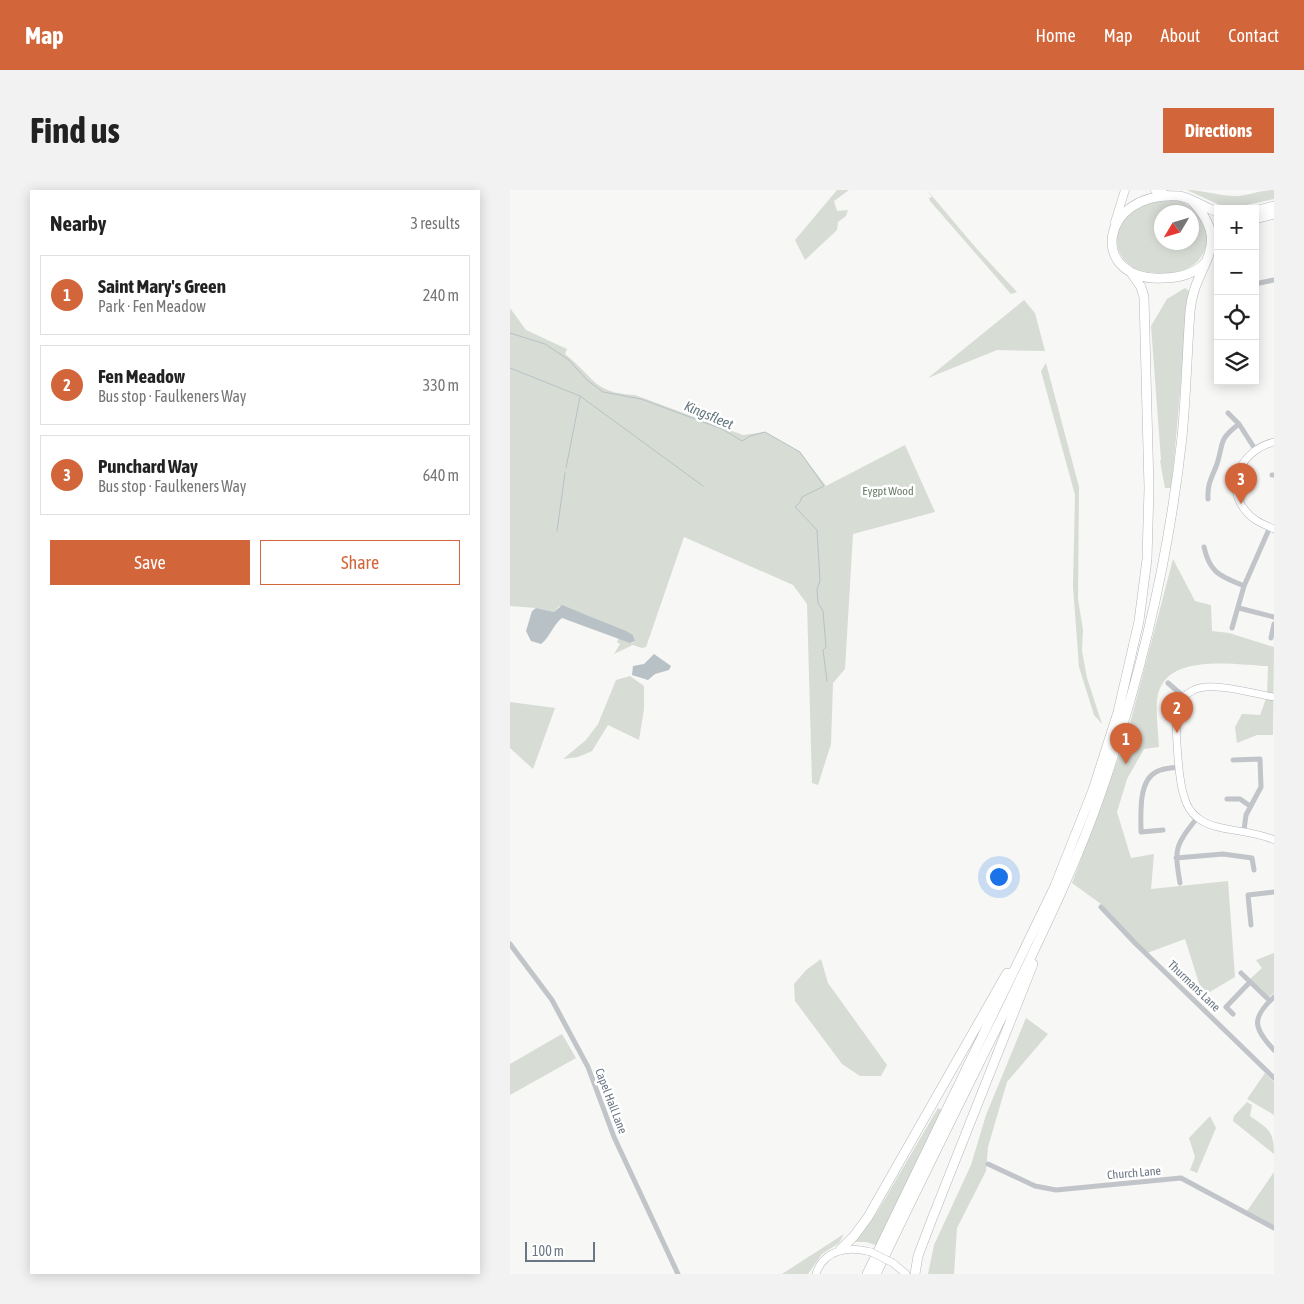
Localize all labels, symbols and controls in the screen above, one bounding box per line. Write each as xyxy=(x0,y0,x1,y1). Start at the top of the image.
text: Map xyxy=(25,22,64,49)
text: Home xyxy=(1036,25,1076,46)
text: Map xyxy=(1104,25,1133,46)
text: About xyxy=(1161,25,1200,46)
text: Contact xyxy=(1228,25,1279,46)
button: Directions xyxy=(1163,108,1274,153)
text: Find us xyxy=(30,110,120,150)
north arrow xyxy=(1154,205,1199,250)
map controls xyxy=(1214,205,1259,385)
button: + xyxy=(1214,205,1259,250)
text: Nearby xyxy=(50,211,106,235)
text: 3 results xyxy=(410,214,460,232)
button: − xyxy=(1214,250,1259,295)
text: Saint Mary's Green xyxy=(98,275,226,297)
text: 1 xyxy=(63,286,71,304)
text: 240 m xyxy=(423,286,459,304)
button: locate xyxy=(1214,295,1259,340)
text: Park · Fen Meadow xyxy=(98,297,206,315)
button: layers xyxy=(1214,340,1259,385)
text: Fen Meadow xyxy=(98,365,185,387)
text: 2 xyxy=(63,376,71,394)
text: 330 m xyxy=(423,376,459,394)
text: Bus stop · Faulkeners Way xyxy=(98,387,246,405)
water label: Kingsfleet xyxy=(682,398,736,432)
text: Punchard Way xyxy=(98,455,198,477)
pin: 3 xyxy=(1225,463,1257,504)
text: 3 xyxy=(63,466,71,484)
text: 640 m xyxy=(423,466,459,484)
text: Bus stop · Faulkeners Way xyxy=(98,477,246,495)
park label: Eygpt Wood xyxy=(862,484,914,498)
button: Save xyxy=(50,540,250,585)
button: Share xyxy=(260,540,460,585)
pin: 2 xyxy=(1161,692,1193,733)
pin: 1 xyxy=(1110,723,1142,764)
your location xyxy=(986,864,1012,890)
street label: Thurmans Lane xyxy=(1165,957,1223,1015)
street label: Capel Hall Lane xyxy=(592,1066,630,1136)
street label: Church Lane xyxy=(1107,1164,1161,1182)
scale bar xyxy=(525,1239,595,1262)
text: 100 m xyxy=(532,1243,564,1259)

